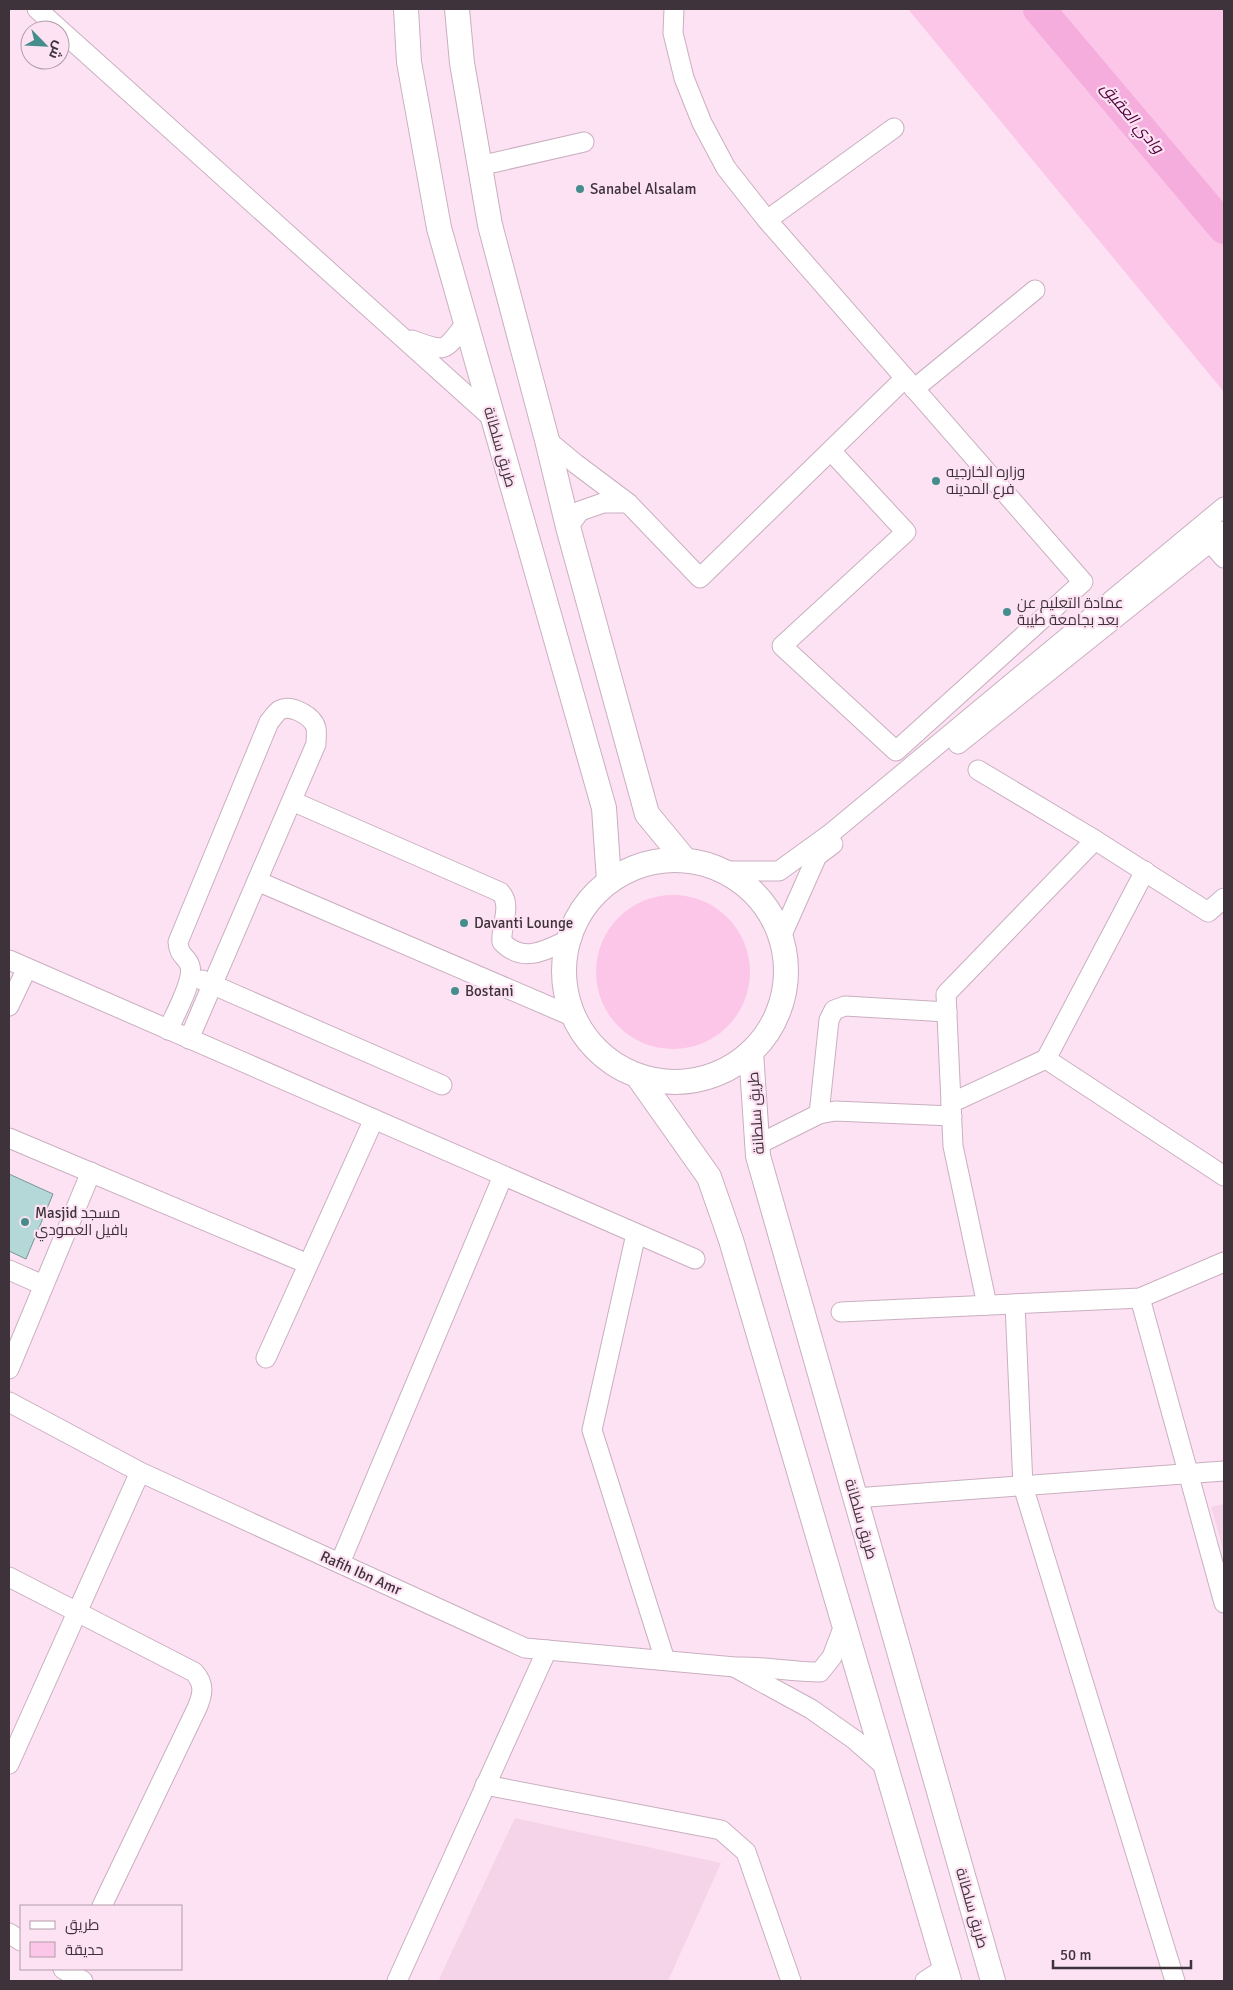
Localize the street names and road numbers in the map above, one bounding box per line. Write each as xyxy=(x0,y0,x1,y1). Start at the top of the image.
street label: طريق سلطانة xyxy=(479,405,520,490)
street label: طريق سلطانة xyxy=(744,1071,769,1155)
street label: طريق سلطانة xyxy=(840,1477,881,1562)
street label: Rafih Ibn Amr xyxy=(318,1547,405,1599)
street label: طريق سلطانة xyxy=(951,1866,992,1951)

